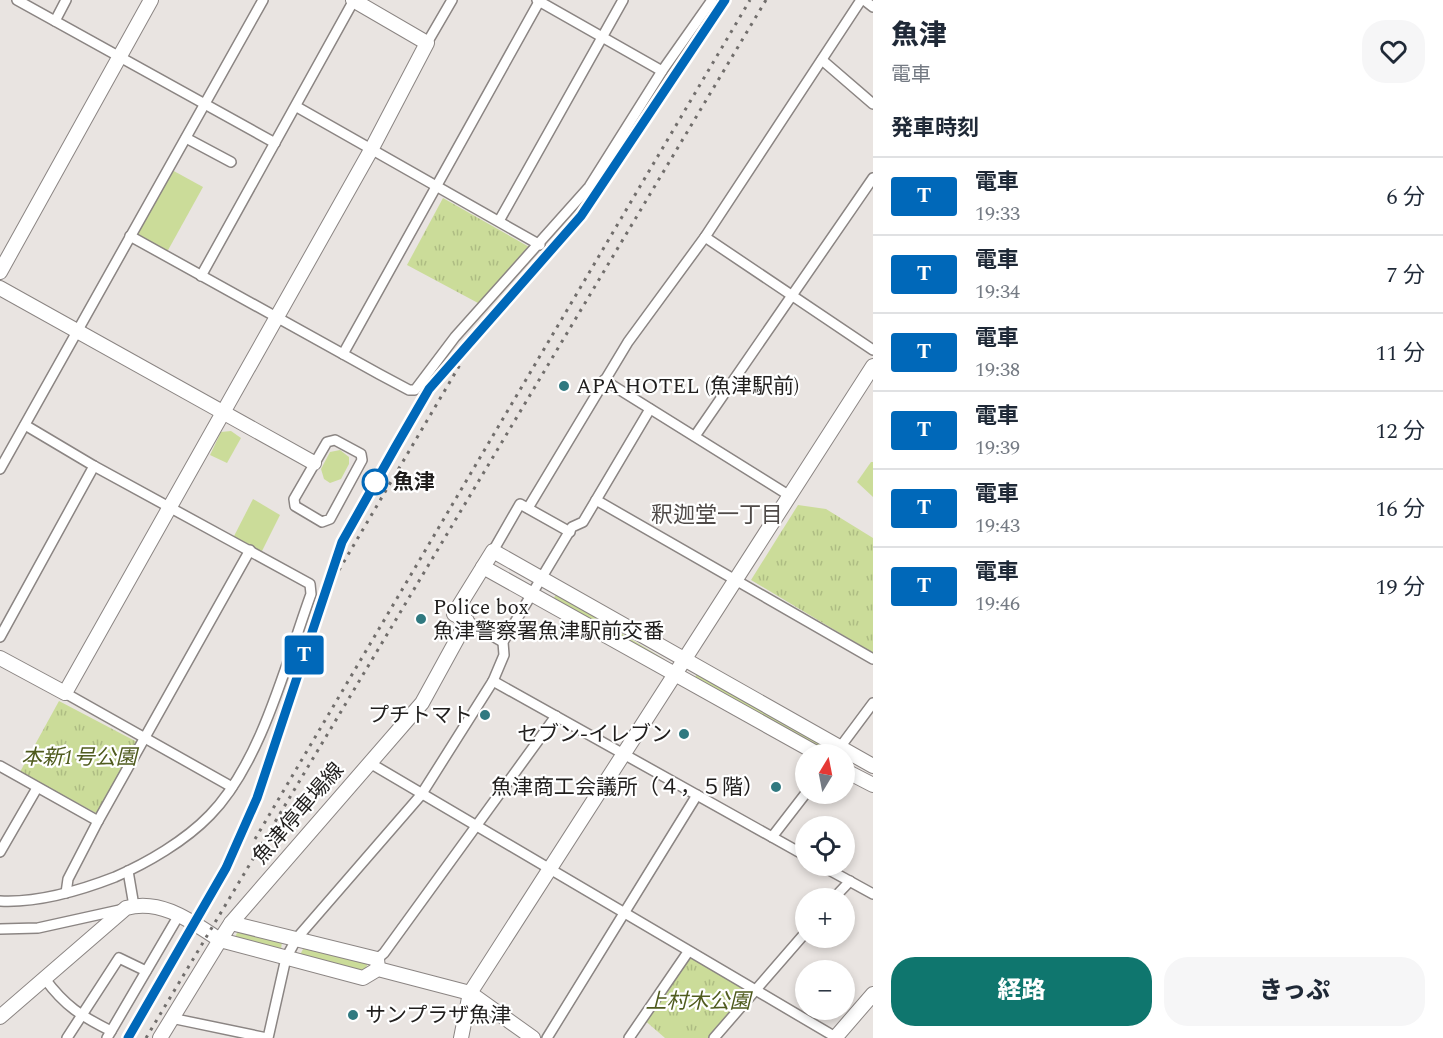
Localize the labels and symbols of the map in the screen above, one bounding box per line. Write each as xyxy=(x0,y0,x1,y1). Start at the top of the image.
place label: APA HOTEL (魚津駅前) xyxy=(576,371,799,403)
marker: APA HOTEL (魚津駅前) xyxy=(557,379,571,393)
place label: 魚津 xyxy=(393,467,435,499)
marker: 魚津 xyxy=(362,469,388,495)
district label: 釈迦堂一丁目 xyxy=(651,499,783,532)
place label: Police box 魚津警察署魚津駅前交番 xyxy=(433,592,664,648)
marker: Police box 魚津警察署魚津駅前交番 xyxy=(414,612,428,626)
line badge: T xyxy=(284,636,324,674)
place label: プチトマト xyxy=(368,700,473,732)
marker: プチトマト xyxy=(478,708,492,722)
place label: セブン-イレブン xyxy=(517,719,672,751)
marker: セブン-イレブン xyxy=(677,727,691,741)
park label: 本新1号公園 xyxy=(21,742,140,774)
north arrow xyxy=(795,744,855,804)
street label: 魚津停車場線 xyxy=(245,756,352,872)
place label: 魚津商工会議所（４，５階） xyxy=(491,772,764,804)
marker: 魚津商工会議所（４，５階） xyxy=(769,780,783,794)
park label: 上村木公園 xyxy=(646,986,753,1018)
place label: サンプラザ魚津 xyxy=(365,1000,511,1032)
marker: サンプラザ魚津 xyxy=(346,1008,360,1022)

